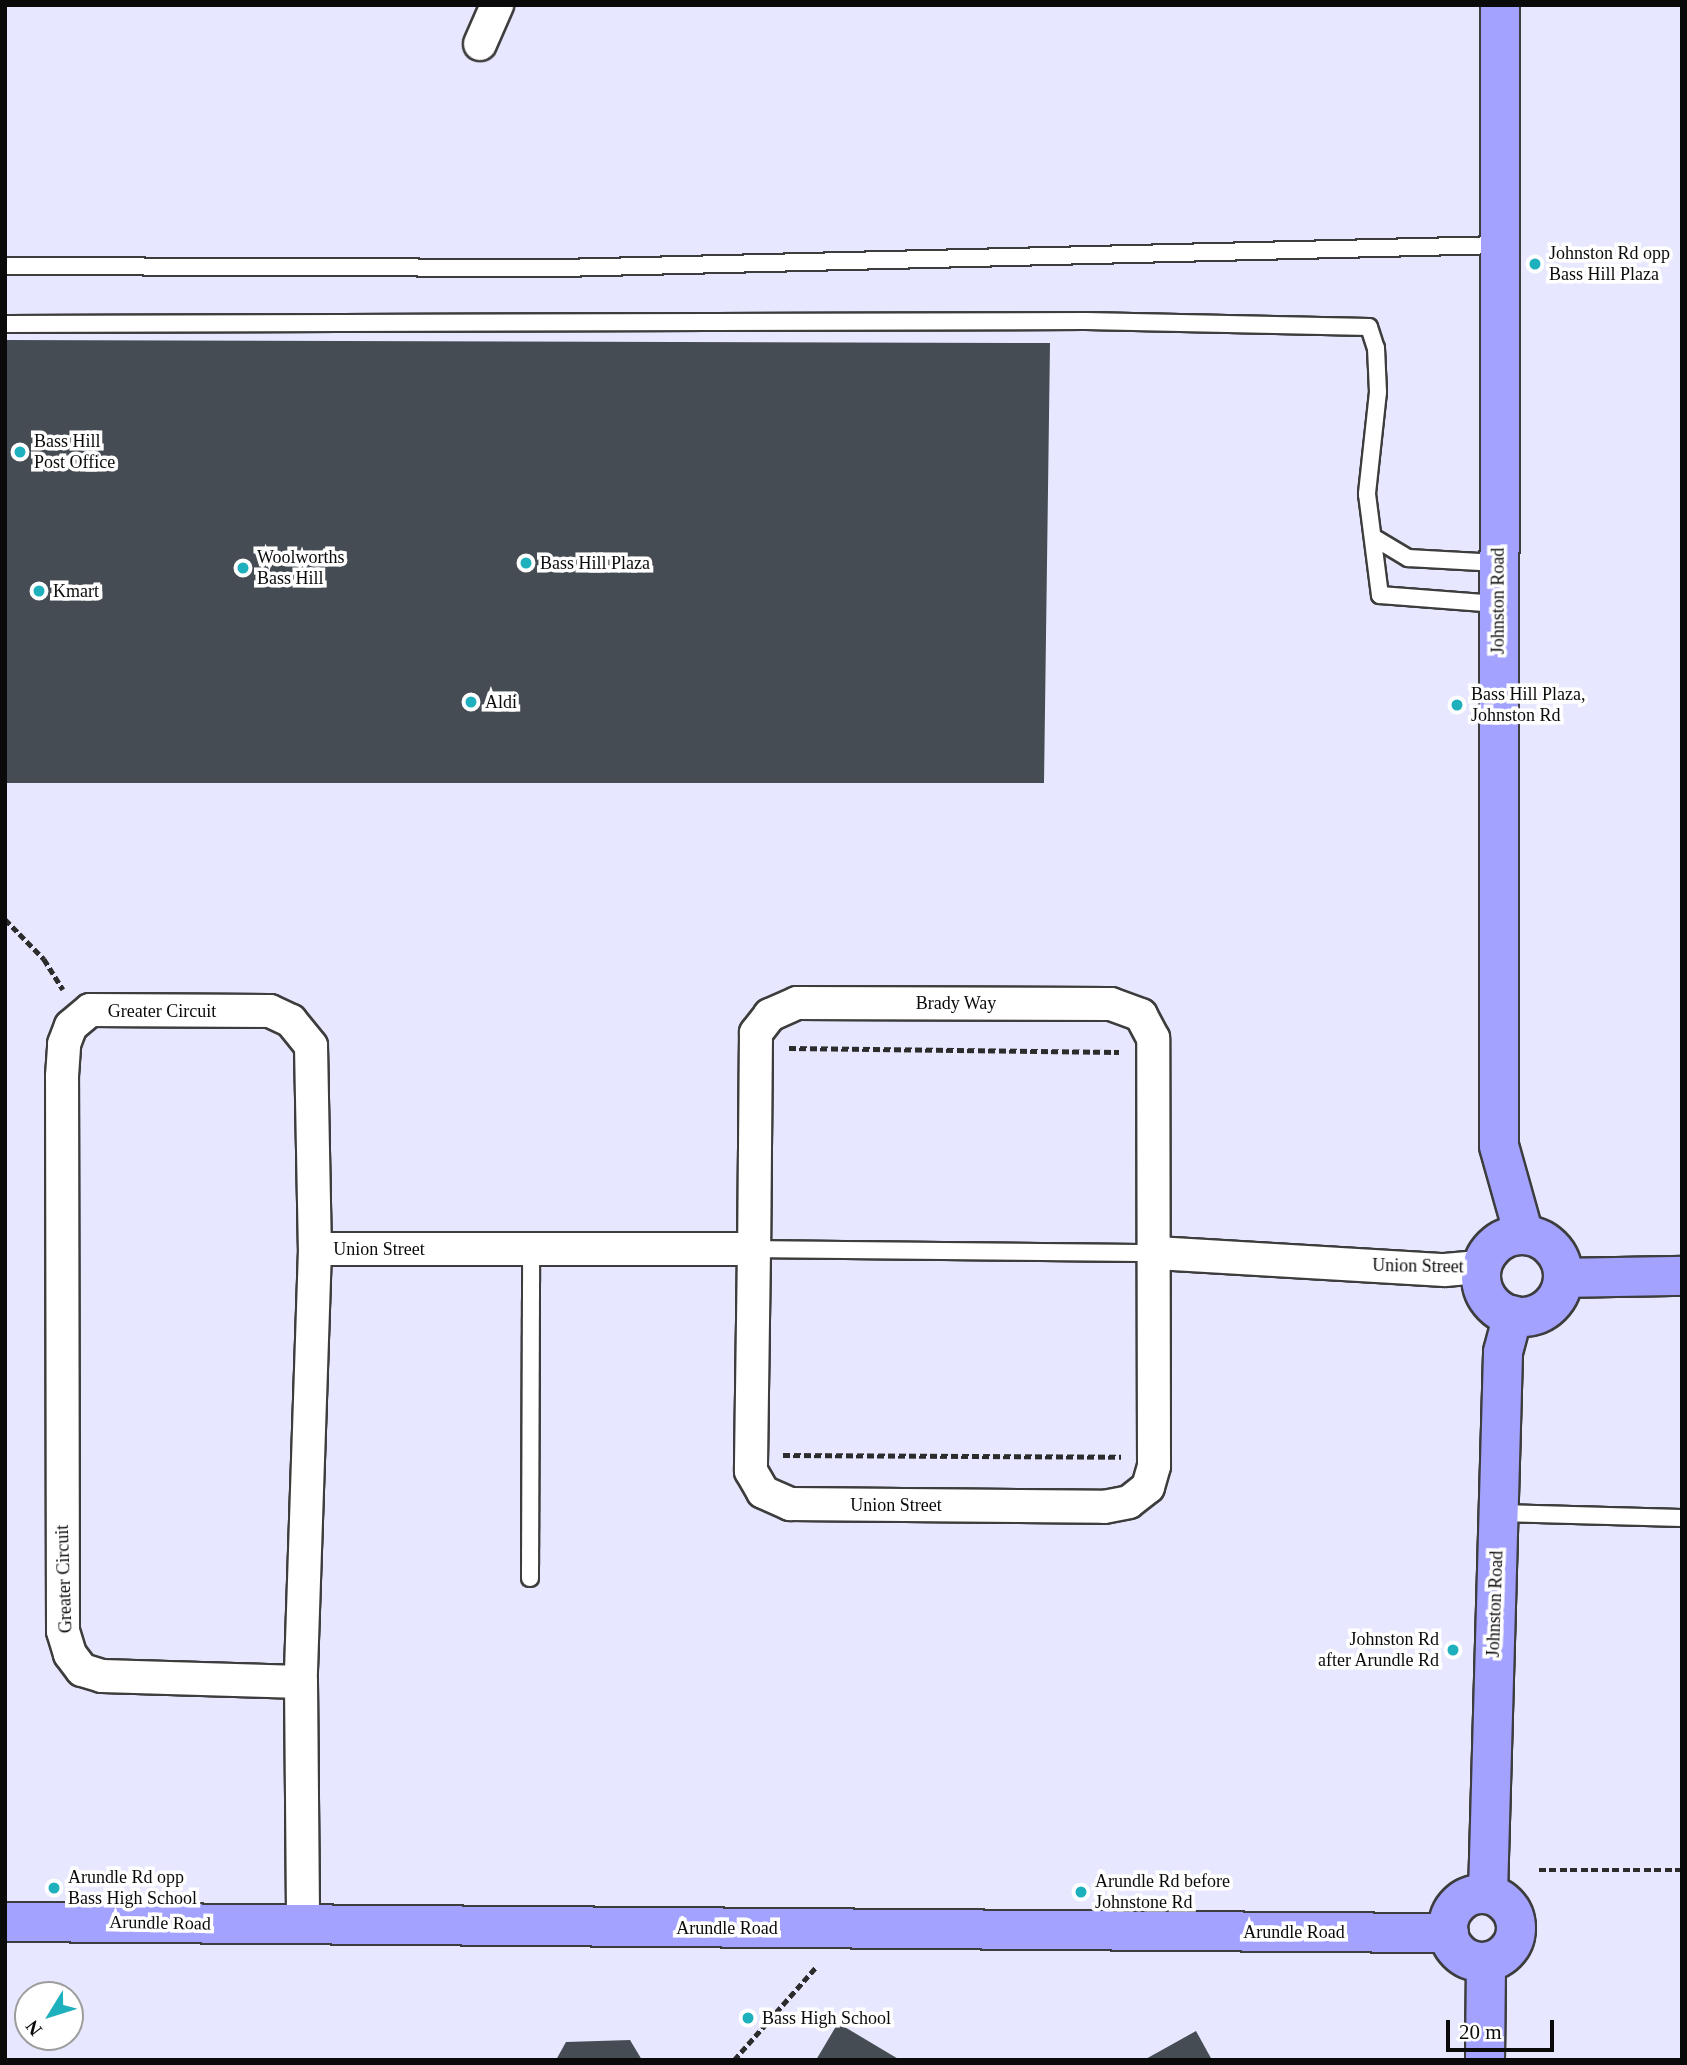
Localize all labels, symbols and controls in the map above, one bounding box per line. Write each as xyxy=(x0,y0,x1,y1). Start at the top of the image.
place label: Johnston Rd opp Bass Hill Plaza xyxy=(1549,243,1670,286)
marker: Johnston Rd opp Bass Hill Plaza xyxy=(1527,256,1543,272)
place label: Bass Hill Post Office xyxy=(34,431,115,474)
marker: Bass Hill Post Office xyxy=(12,444,28,460)
place label: Woolworths Bass Hill xyxy=(257,547,345,590)
street label: Johnston Road xyxy=(1487,548,1509,654)
place label: Bass Hill Plaza xyxy=(540,552,650,574)
marker: Bass Hill Plaza xyxy=(518,555,534,571)
marker: Woolworths Bass Hill xyxy=(235,560,251,576)
place label: Kmart xyxy=(53,580,99,602)
marker: Kmart xyxy=(31,583,47,599)
place label: Bass Hill Plaza, Johnston Rd xyxy=(1471,684,1585,726)
place label: Aldi xyxy=(485,691,517,713)
marker: Aldi xyxy=(463,694,479,710)
marker: Bass Hill Plaza, Johnston Rd xyxy=(1449,697,1465,713)
street label: Brady Way xyxy=(915,992,997,1014)
street label: Greater Circuit xyxy=(108,1000,216,1022)
street label: Union Street xyxy=(333,1238,425,1260)
street label: Union Street xyxy=(1372,1254,1464,1278)
street label: Union Street xyxy=(850,1494,942,1516)
street label: Greater Circuit xyxy=(51,1524,77,1634)
street label: Johnston Road xyxy=(1482,1550,1508,1658)
place label: Johnston Rd after Arundle Rd xyxy=(1317,1629,1439,1672)
marker: Johnston Rd after Arundle Rd xyxy=(1445,1642,1461,1658)
place label: Arundle Rd opp Bass High School xyxy=(68,1867,197,1910)
place label: Arundle Rd before Johnstone Rd xyxy=(1095,1871,1230,1913)
marker: Arundle Rd opp Bass High School xyxy=(46,1880,62,1896)
marker: Arundle Rd before Johnstone Rd xyxy=(1073,1884,1089,1900)
street label: Arundle Road xyxy=(109,1911,211,1935)
street label: Arundle Road xyxy=(676,1917,778,1939)
street label: Arundle Road xyxy=(1243,1921,1345,1943)
north arrow xyxy=(14,1981,84,2051)
scale bar xyxy=(1449,2006,1558,2050)
place label: Bass High School xyxy=(762,2007,891,2029)
marker: Bass High School xyxy=(740,2010,756,2026)
text: N xyxy=(21,2016,46,2040)
text: 20 m xyxy=(1459,2020,1502,2044)

